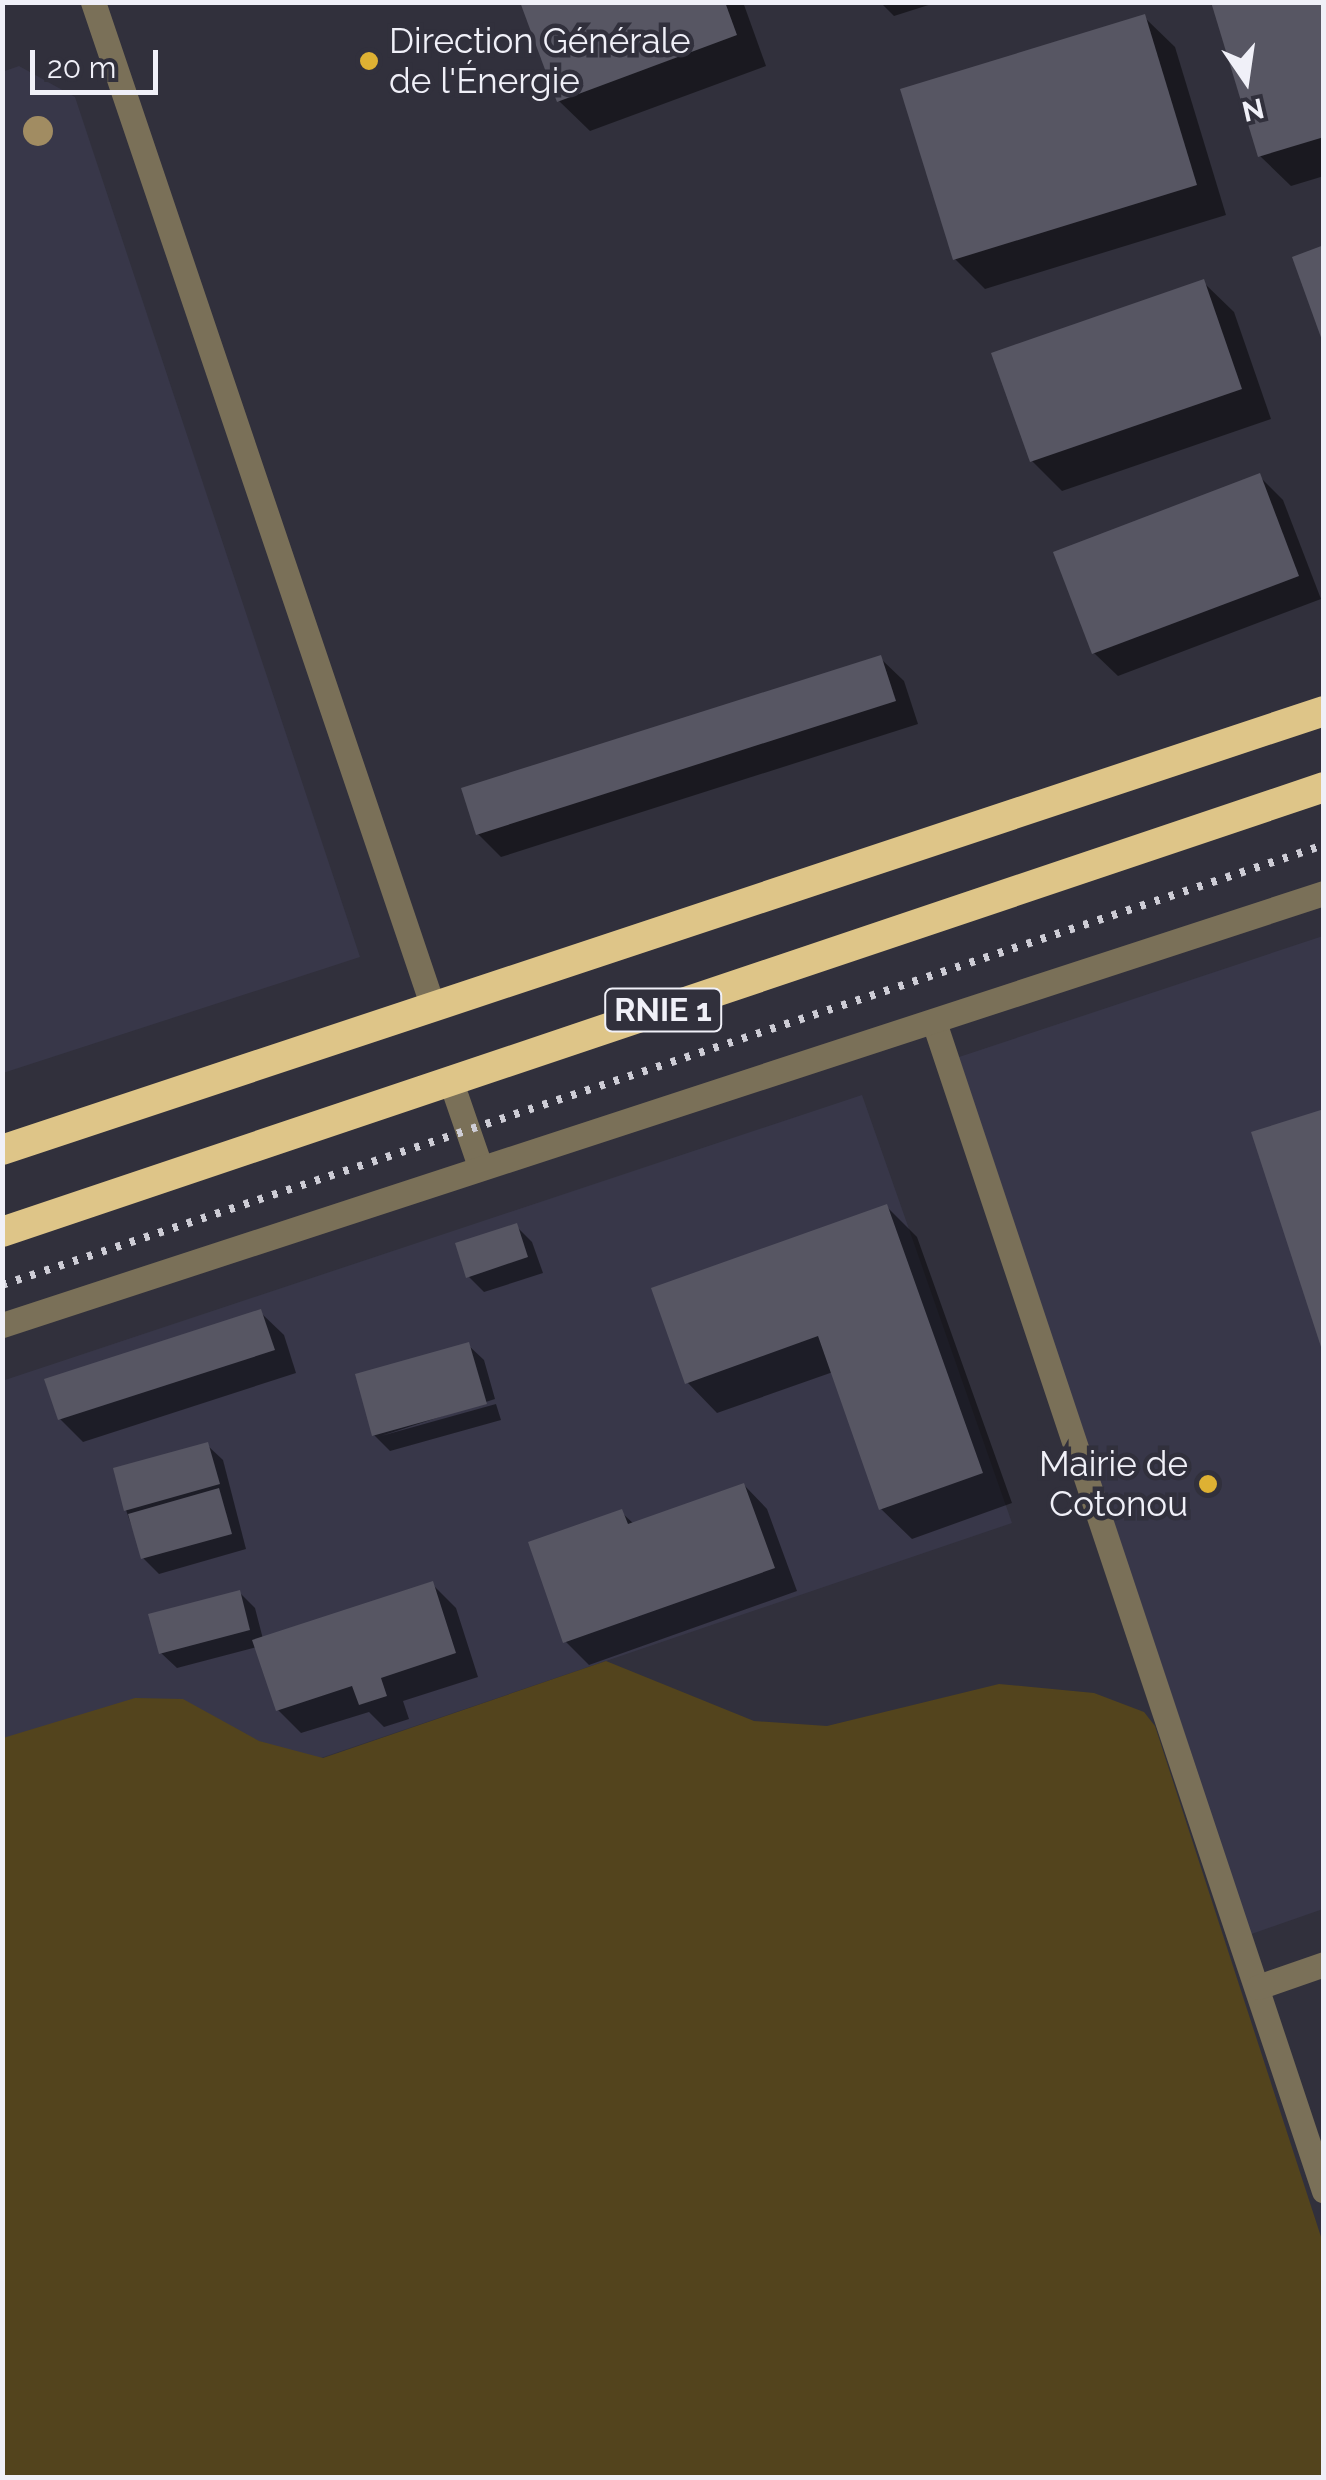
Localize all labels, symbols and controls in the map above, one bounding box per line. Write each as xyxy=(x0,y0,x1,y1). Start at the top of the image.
place label: Direction Générale de l'Énergie xyxy=(389,20,691,102)
scale bar xyxy=(35,30,162,92)
north arrow xyxy=(1196,30,1296,130)
text: 20 m xyxy=(47,50,116,85)
marker: Direction Générale de l'Énergie xyxy=(358,50,380,72)
text: N xyxy=(1239,91,1267,128)
road number: RNIE 1 xyxy=(603,983,723,1037)
place label: Mairie de Cotonou xyxy=(1039,1443,1188,1525)
marker: Mairie de Cotonou xyxy=(1197,1473,1219,1495)

